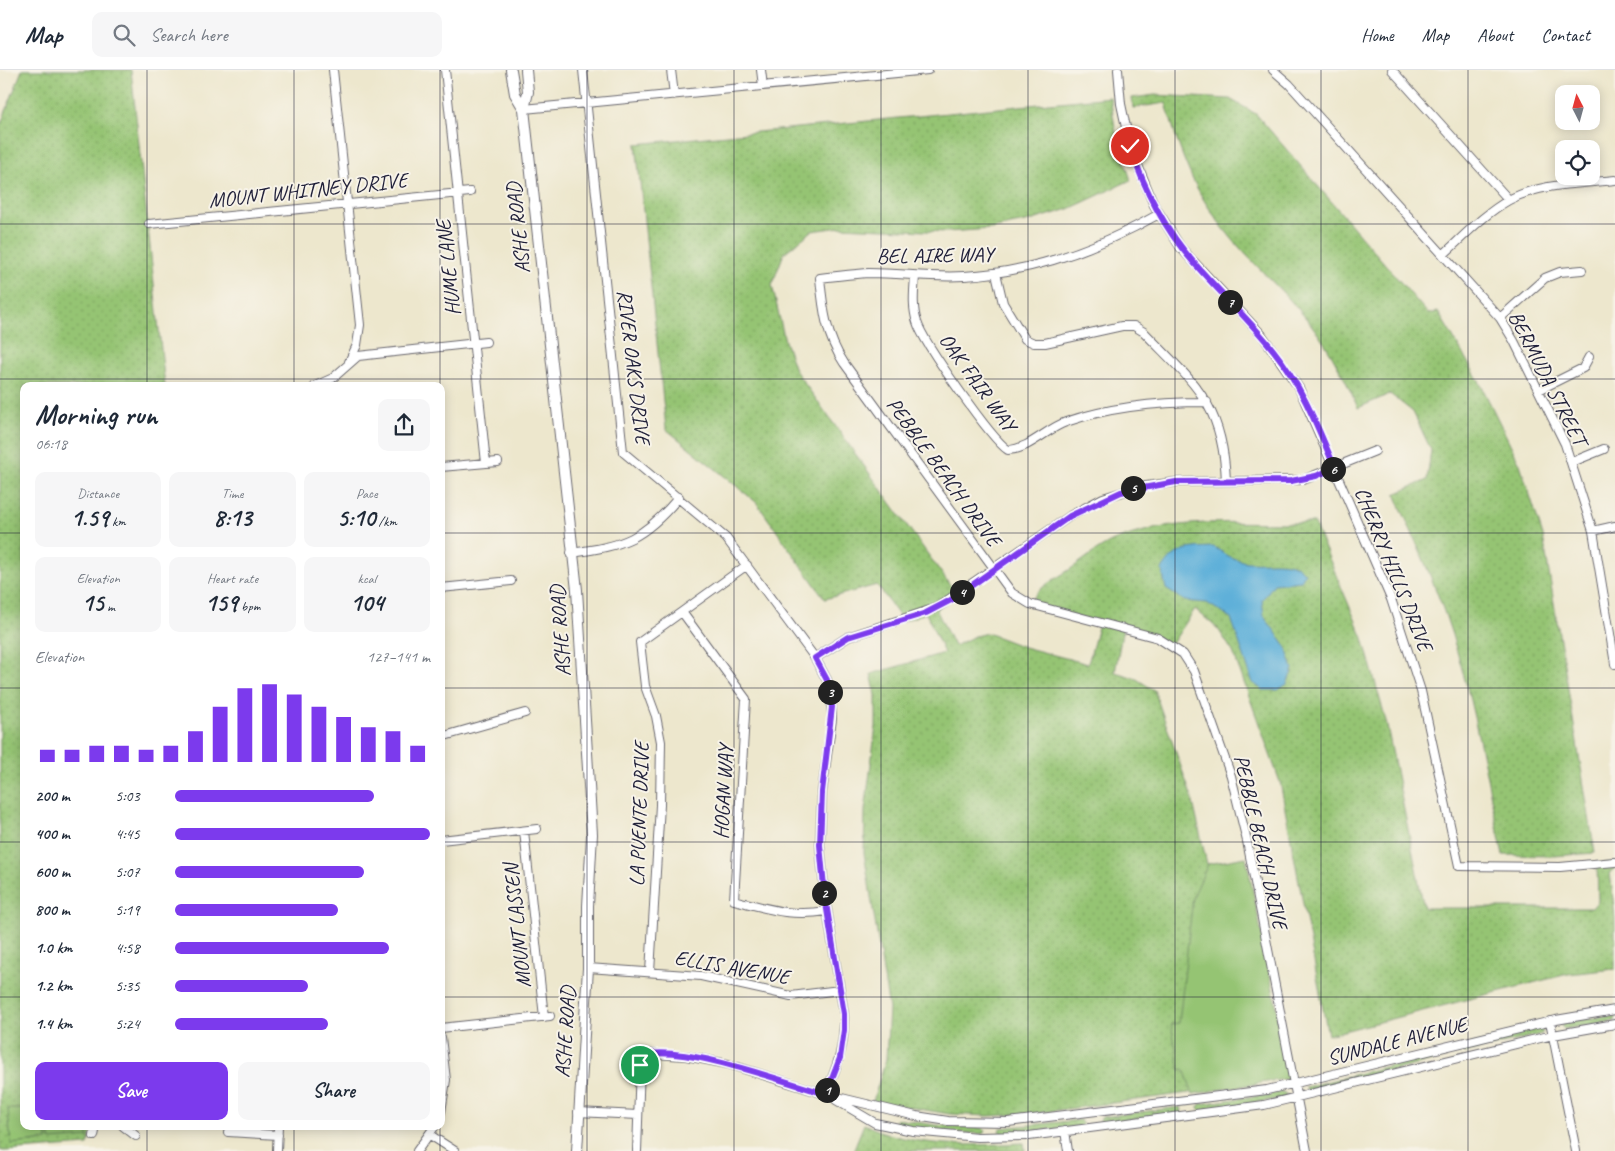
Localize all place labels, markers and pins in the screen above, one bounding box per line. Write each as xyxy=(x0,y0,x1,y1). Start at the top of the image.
pin xyxy=(1109,125,1151,167)
pin: 7 xyxy=(1218,290,1242,314)
pin: 6 xyxy=(1320,456,1346,482)
pin: 5 xyxy=(1120,476,1146,500)
pin: 4 xyxy=(950,580,974,604)
pin: 3 xyxy=(818,680,842,704)
pin: 2 xyxy=(812,880,836,906)
pin xyxy=(619,1044,661,1086)
pin: 1 xyxy=(814,1078,840,1102)

